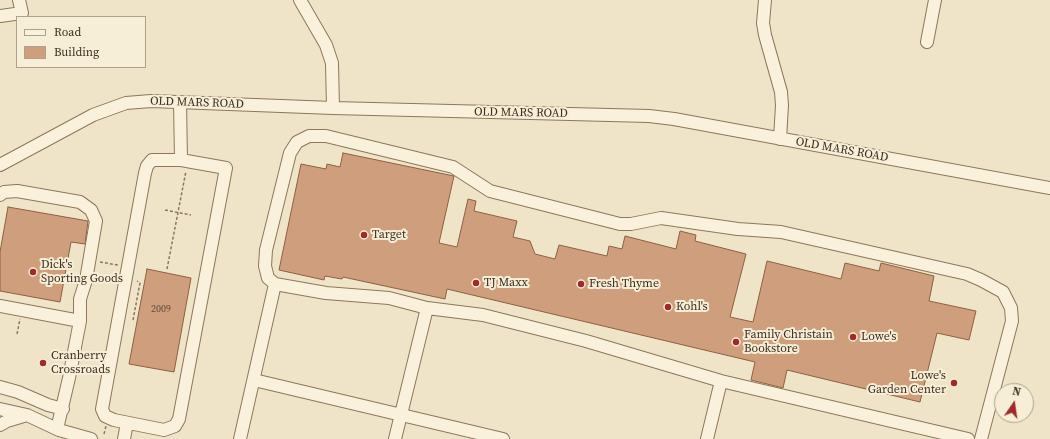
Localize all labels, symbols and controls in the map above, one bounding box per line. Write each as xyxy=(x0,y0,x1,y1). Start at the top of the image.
legend xyxy=(16,16,146,68)
text: Road xyxy=(54,24,81,40)
text: Building xyxy=(54,44,99,60)
street label: OLD MARS ROAD xyxy=(150,94,244,112)
street label: OLD MARS ROAD xyxy=(474,105,568,121)
street label: OLD MARS ROAD xyxy=(795,135,889,165)
place label: Target xyxy=(372,228,406,242)
marker: Target xyxy=(359,230,369,240)
place label: Dick's Sporting Goods xyxy=(41,258,123,286)
marker: Dick's Sporting Goods xyxy=(28,267,38,277)
place label: TJ Maxx xyxy=(484,276,528,290)
place label: Fresh Thyme xyxy=(589,277,659,291)
marker: TJ Maxx xyxy=(471,278,481,288)
marker: Fresh Thyme xyxy=(576,279,586,289)
place label: Kohl's xyxy=(676,300,708,314)
marker: Kohl's xyxy=(663,302,673,312)
house number: 2009 xyxy=(151,303,171,315)
place label: Family Christain Bookstore xyxy=(744,328,833,356)
place label: Lowe's xyxy=(861,330,897,344)
marker: Lowe's xyxy=(848,332,858,342)
marker: Family Christain Bookstore xyxy=(731,337,741,347)
place label: Cranberry Crossroads xyxy=(51,349,110,377)
marker: Cranberry Crossroads xyxy=(38,358,48,368)
place label: Lowe's Garden Center xyxy=(868,369,946,397)
marker: Lowe's Garden Center xyxy=(949,378,959,388)
north arrow xyxy=(994,383,1034,423)
text: N xyxy=(1011,384,1022,400)

